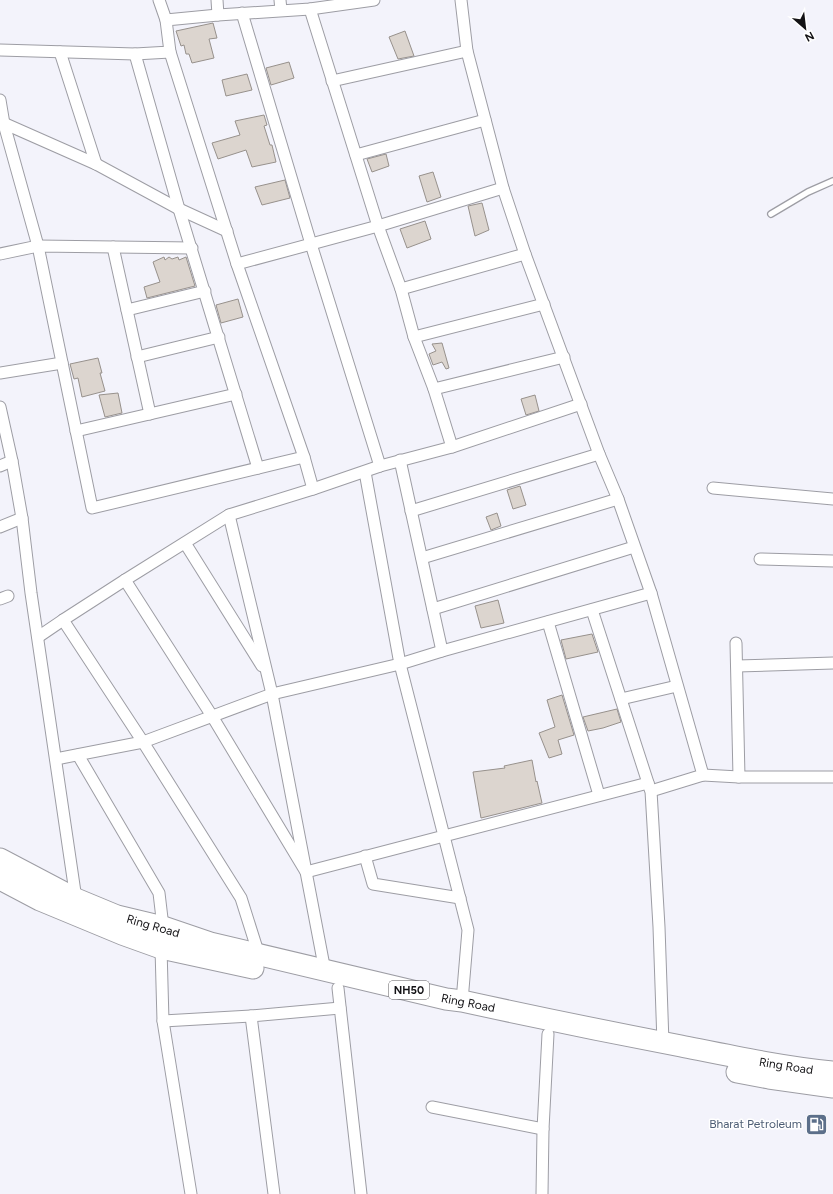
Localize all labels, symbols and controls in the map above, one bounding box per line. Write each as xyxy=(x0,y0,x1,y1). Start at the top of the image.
north arrow xyxy=(785,8,825,48)
text: N xyxy=(803,29,816,44)
street label: Ring Road xyxy=(125,912,181,940)
road number: NH50 xyxy=(389,981,429,999)
street label: Ring Road xyxy=(440,991,496,1015)
street label: Ring Road xyxy=(758,1055,814,1077)
fuel station icon: Bharat Petroleum xyxy=(804,1111,830,1137)
place label: Bharat Petroleum xyxy=(709,1117,802,1131)

